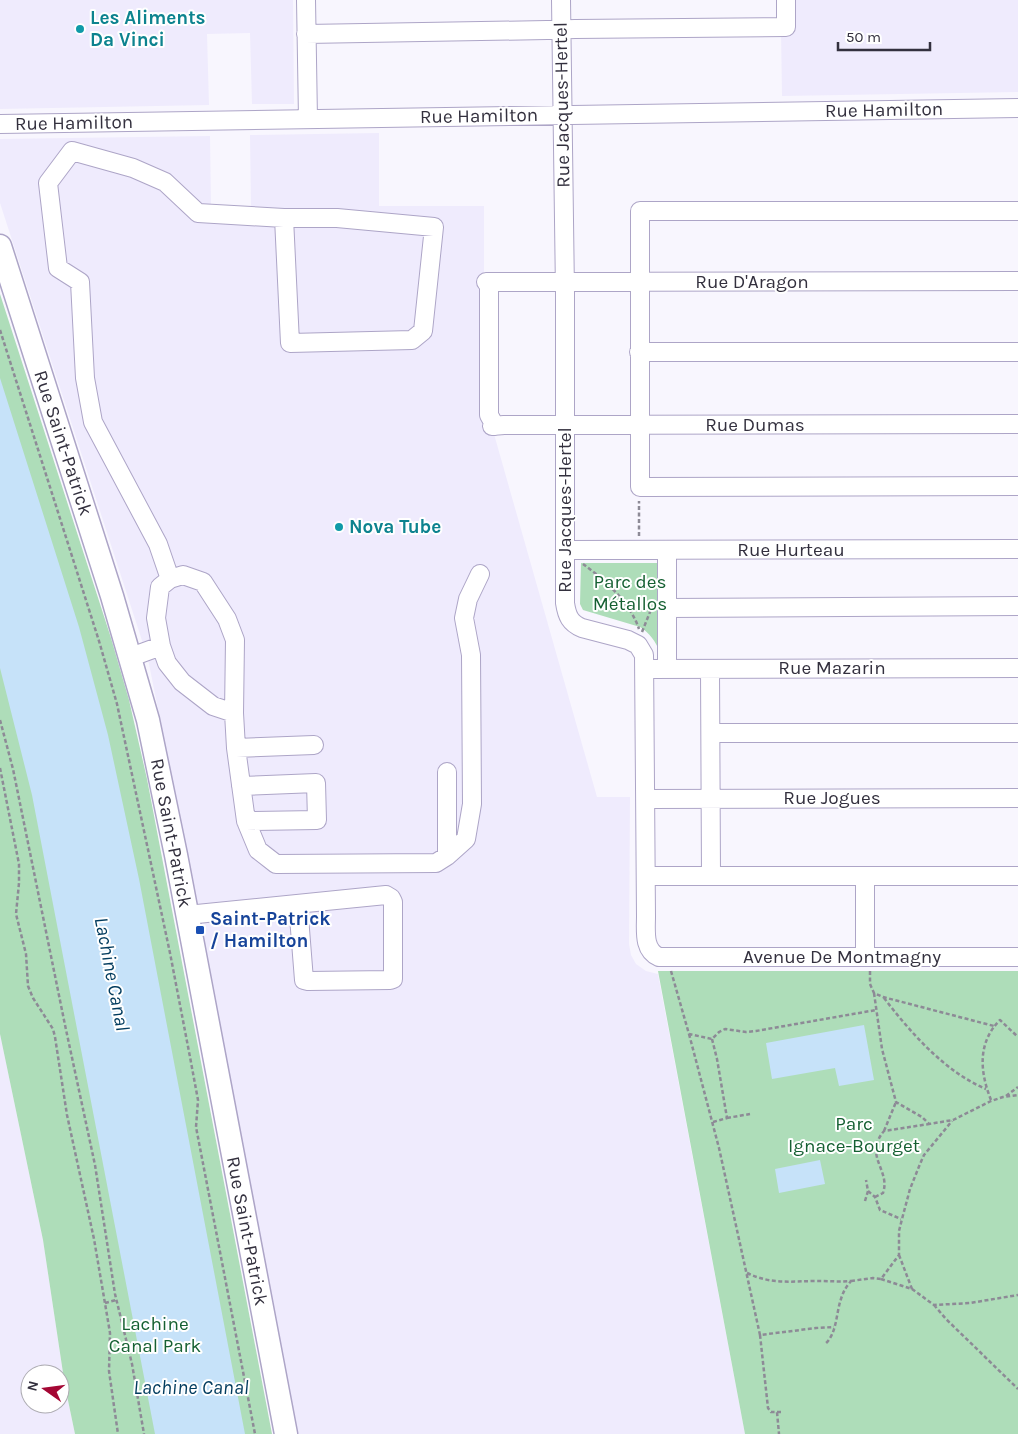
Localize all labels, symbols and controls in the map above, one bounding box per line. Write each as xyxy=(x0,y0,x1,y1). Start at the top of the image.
place label: Les Aliments Da Vinci xyxy=(90,7,206,51)
scale bar xyxy=(838,20,930,52)
street label: Rue Jacques-Hertel xyxy=(550,22,574,188)
marker: Les Aliments Da Vinci xyxy=(74,23,86,35)
text: 50 m xyxy=(846,28,881,46)
street label: Rue Hamilton xyxy=(825,98,943,122)
street label: Rue Hamilton xyxy=(420,104,538,128)
street label: Rue Hamilton xyxy=(15,111,133,135)
street label: Rue D'Aragon xyxy=(695,271,809,293)
street label: Rue Saint-Patrick xyxy=(29,368,97,519)
street label: Rue Dumas xyxy=(705,414,805,436)
street label: Rue Jacques-Hertel xyxy=(554,427,576,593)
place label: Nova Tube xyxy=(349,516,441,538)
marker: Nova Tube xyxy=(333,521,345,533)
street label: Rue Hurteau xyxy=(737,539,845,561)
park label: Parc des Métallos xyxy=(593,571,667,615)
street label: Rue Mazarin xyxy=(778,657,886,679)
street label: Rue Saint-Patrick xyxy=(146,757,196,910)
street label: Rue Jogues xyxy=(783,787,881,809)
place label: Saint-Patrick / Hamilton xyxy=(210,908,331,952)
water label: Lachine Canal xyxy=(90,915,134,1033)
marker: Saint-Patrick / Hamilton xyxy=(194,924,206,936)
street label: Avenue De Montmagny xyxy=(743,946,941,968)
park label: Parc Ignace-Bourget xyxy=(788,1113,920,1157)
street label: Rue Saint-Patrick xyxy=(222,1155,272,1308)
park label: Lachine Canal Park xyxy=(109,1313,201,1357)
north arrow xyxy=(20,1364,70,1414)
water label: Lachine Canal xyxy=(133,1376,249,1399)
text: N xyxy=(23,1379,42,1393)

